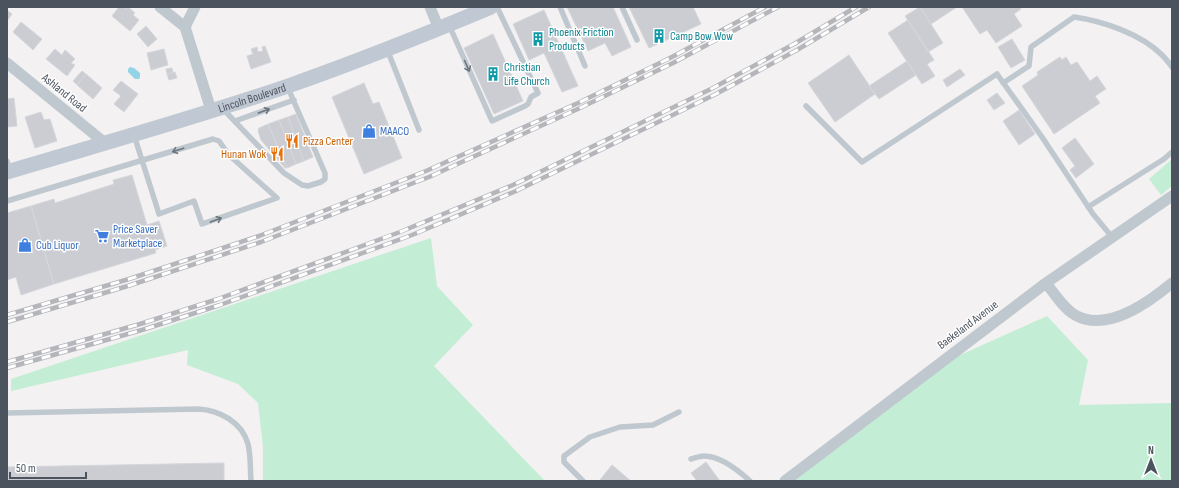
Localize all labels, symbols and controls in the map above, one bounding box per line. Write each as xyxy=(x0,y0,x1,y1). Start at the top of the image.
place label: Phoenix Friction Products xyxy=(549,25,614,54)
building icon: Camp Bow Wow xyxy=(651,28,667,44)
place label: Camp Bow Wow xyxy=(670,29,733,44)
building icon: Phoenix Friction Products xyxy=(530,31,546,47)
one-way arrow xyxy=(464,60,471,72)
place label: Christian Life Church xyxy=(504,60,550,89)
building icon: Christian Life Church xyxy=(485,66,501,82)
street label: Ashland Road xyxy=(38,70,90,116)
street label: Lincoln Boulevard xyxy=(216,80,288,116)
one-way arrow xyxy=(258,107,271,114)
shop icon: MAACO xyxy=(361,123,377,139)
place label: MAACO xyxy=(380,124,409,139)
restaurant icon: Pizza Center xyxy=(284,133,300,149)
place label: Pizza Center xyxy=(303,134,354,149)
restaurant icon: Hunan Wok xyxy=(269,146,285,162)
one-way arrow xyxy=(171,147,184,154)
place label: Hunan Wok xyxy=(221,147,266,162)
one-way arrow xyxy=(209,215,221,223)
place label: Price Saver Marketplace xyxy=(113,222,163,251)
supermarket icon: Price Saver Marketplace xyxy=(94,228,110,244)
shop icon: Cub Liquor xyxy=(17,237,33,253)
place label: Cub Liquor xyxy=(36,238,79,253)
street label: Baekeland Avenue xyxy=(935,297,1002,353)
north arrow xyxy=(1131,440,1171,480)
text: N xyxy=(1148,444,1154,457)
scale bar xyxy=(10,454,86,480)
text: 50 m xyxy=(16,461,36,476)

